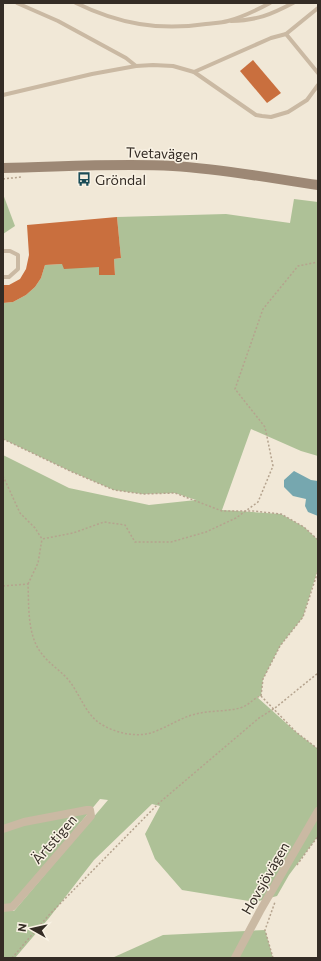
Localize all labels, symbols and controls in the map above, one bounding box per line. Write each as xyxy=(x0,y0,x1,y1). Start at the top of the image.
street label: Tvetavägen xyxy=(126,143,198,163)
bus stop icon: Gröndal xyxy=(76,171,92,187)
place label: Gröndal xyxy=(95,171,146,188)
street label: Ärtstigen xyxy=(28,811,80,867)
street label: Hovsjövägen xyxy=(237,839,293,917)
north arrow xyxy=(12,909,52,949)
text: N xyxy=(15,923,29,933)

